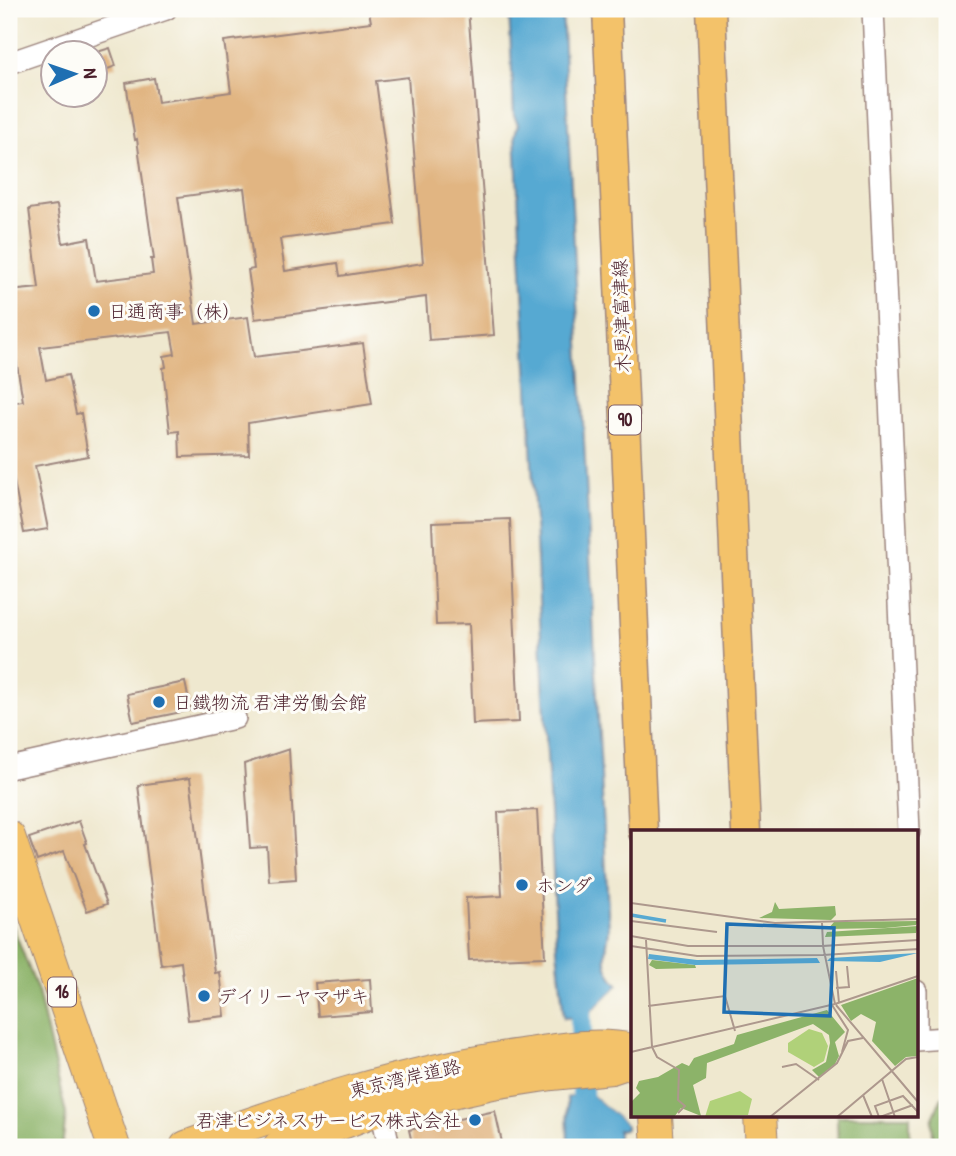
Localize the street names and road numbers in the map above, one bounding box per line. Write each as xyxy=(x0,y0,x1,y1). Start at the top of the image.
street label: 木更津富津線 xyxy=(606,259,636,373)
road number: 90 xyxy=(609,406,641,434)
road number: 16 xyxy=(48,978,76,1007)
street label: 東京湾岸道路 xyxy=(347,1053,463,1103)

